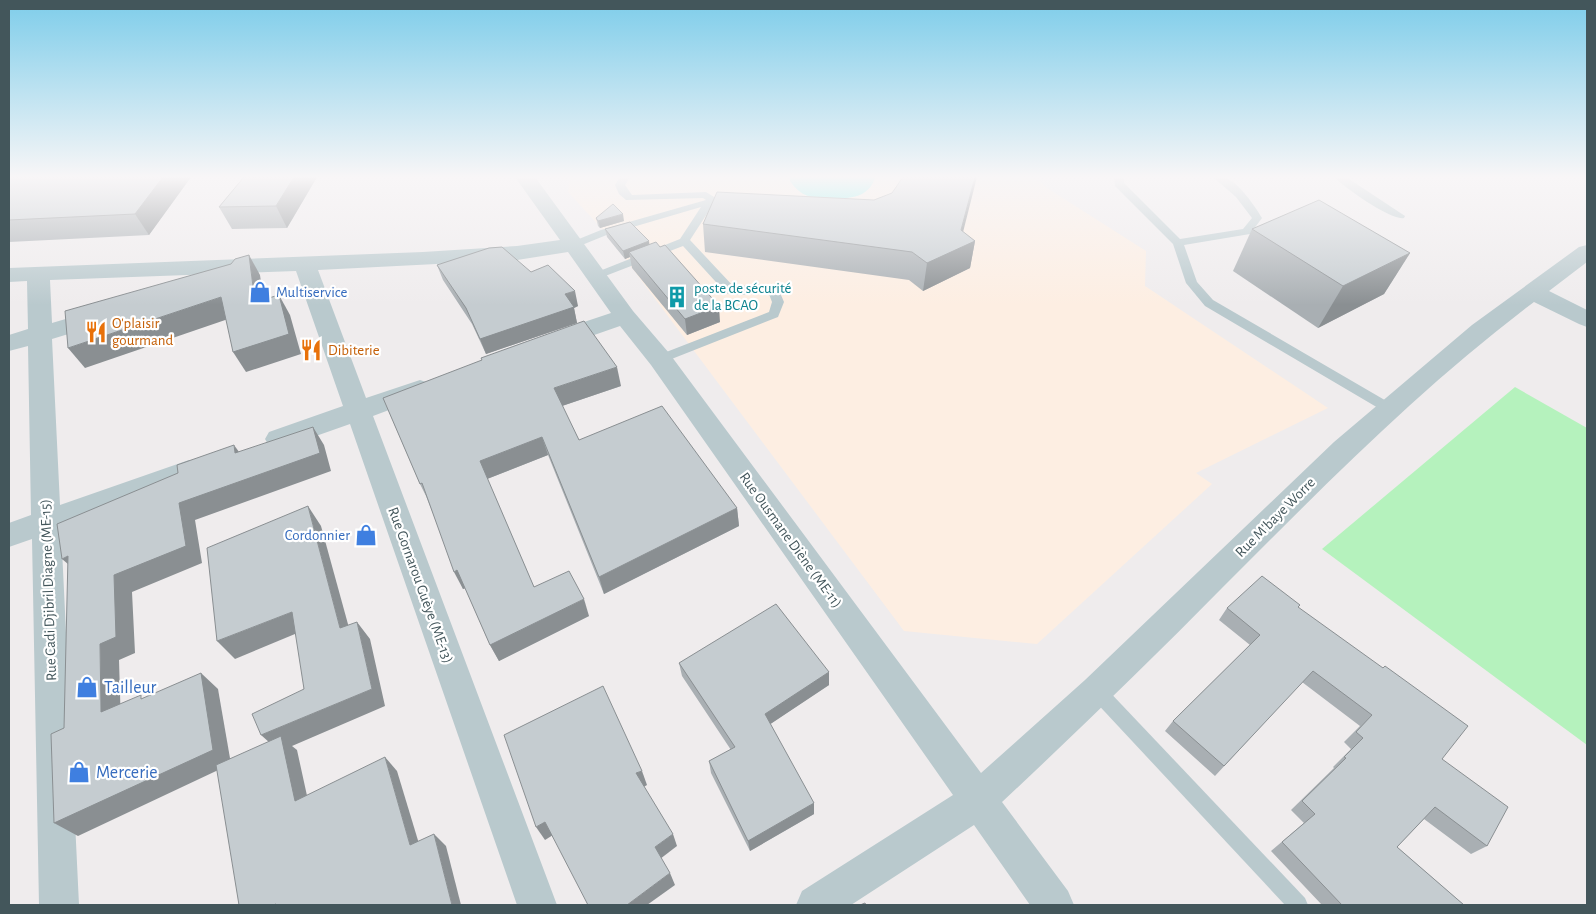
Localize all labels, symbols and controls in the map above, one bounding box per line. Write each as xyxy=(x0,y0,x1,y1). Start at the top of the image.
shop icon: Multiservice xyxy=(247,279,273,305)
place label: poste de sécurité de la BCAO xyxy=(694,281,791,313)
building icon: poste de sécurité de la BCAO xyxy=(664,284,690,310)
place label: Multiservice xyxy=(276,285,348,300)
place label: O'plaisir gourmand xyxy=(112,316,174,348)
restaurant icon: O'plaisir gourmand xyxy=(83,319,109,345)
restaurant icon: Dibiterie xyxy=(298,337,324,363)
place label: Dibiterie xyxy=(328,343,380,358)
street label: Rue Ousmane Diène (ME-11) xyxy=(736,470,845,611)
street label: Rue M'baye Worre xyxy=(1233,475,1318,560)
street label: Rue Cadi Djibril Diagne (ME-15) xyxy=(38,499,59,681)
street label: Rue Gornarou Guèye (ME-13) xyxy=(385,505,456,665)
shop icon: Cordonnier xyxy=(353,522,379,548)
place label: Cordonnier xyxy=(285,528,350,543)
shop icon: Tailleur xyxy=(74,674,100,700)
place label: Tailleur xyxy=(104,679,156,697)
shop icon: Mercerie xyxy=(66,759,92,785)
place label: Mercerie xyxy=(96,764,158,782)

